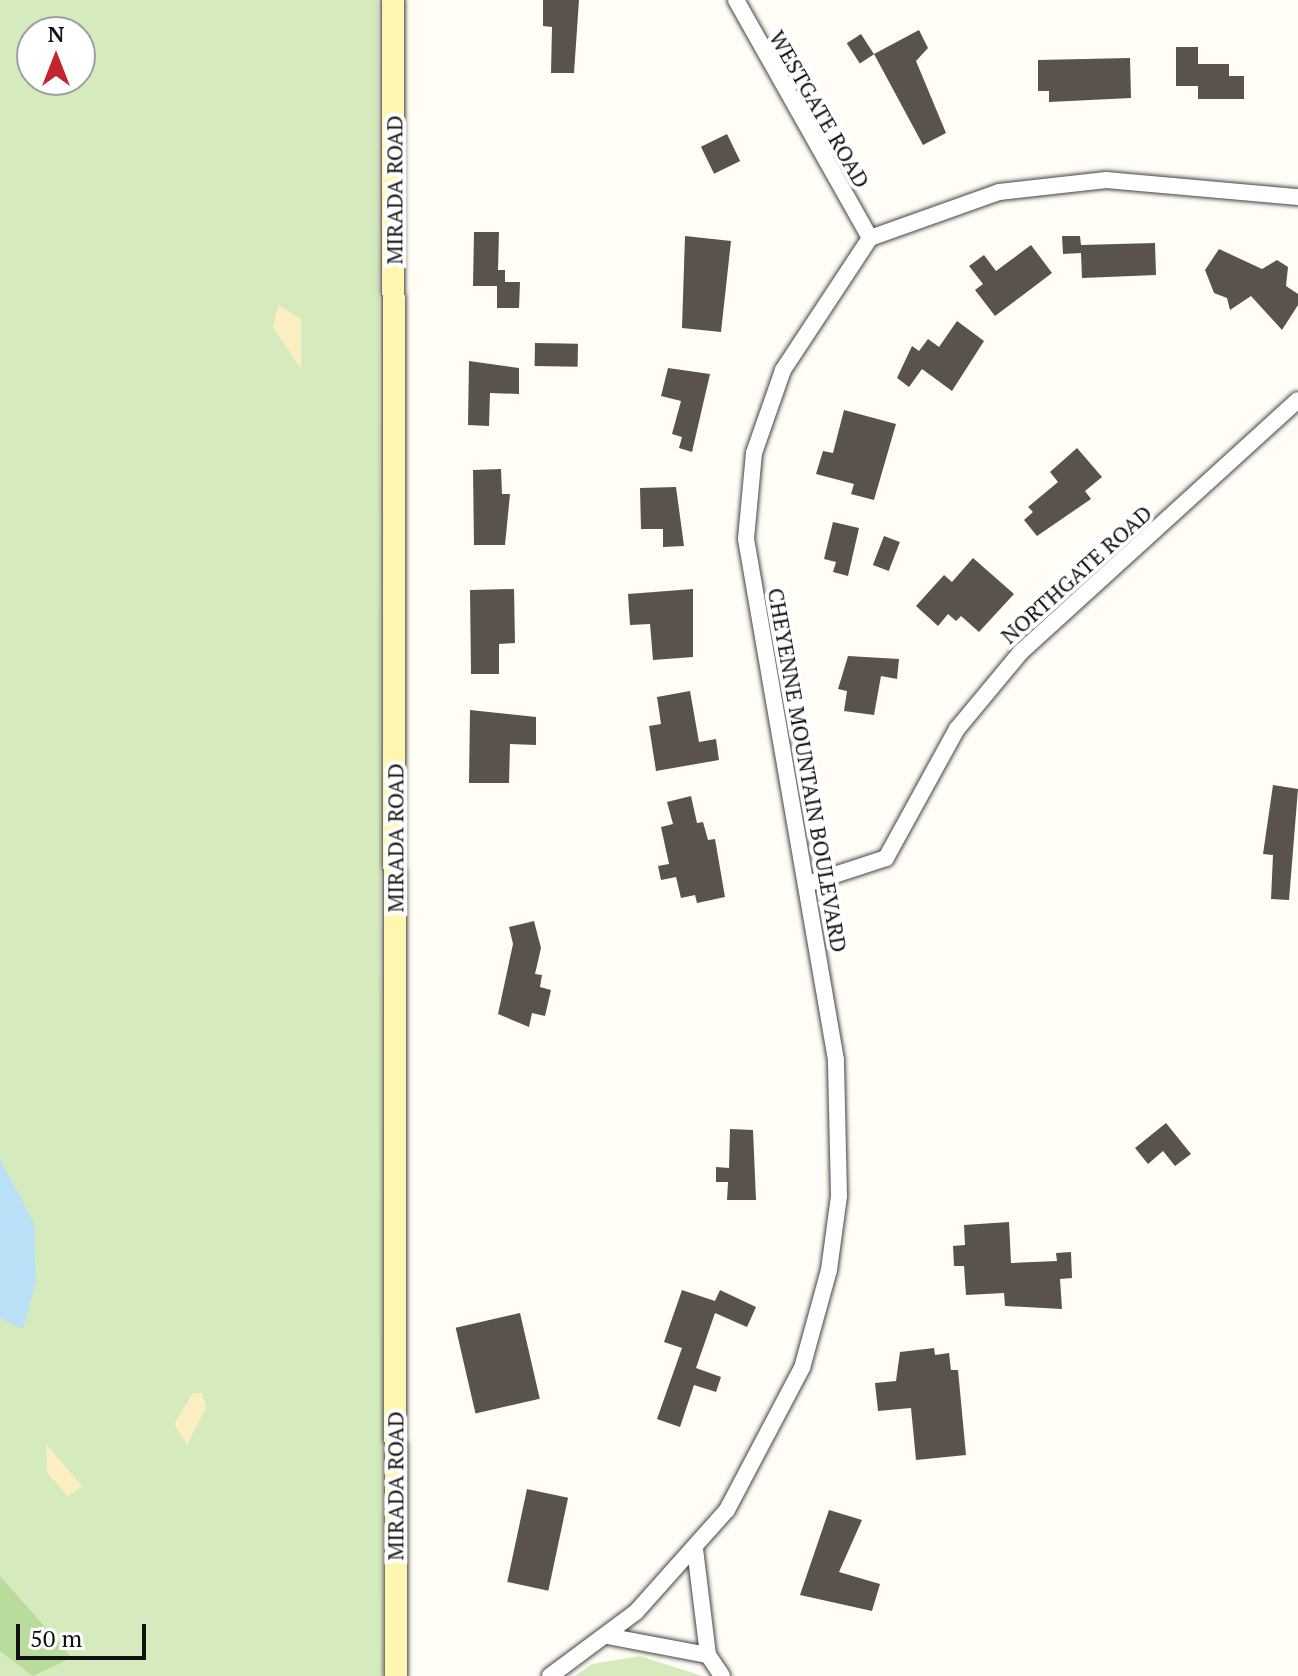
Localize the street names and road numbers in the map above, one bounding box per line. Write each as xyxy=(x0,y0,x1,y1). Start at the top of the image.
street label: WESTGATE ROAD xyxy=(764,26,876,192)
street label: MIRADA ROAD xyxy=(381,115,407,265)
street label: NORTHGATE ROAD xyxy=(995,499,1157,649)
street label: CHEYENNE MOUNTAIN BOULEVARD xyxy=(763,586,853,954)
street label: MIRADA ROAD xyxy=(382,763,408,913)
street label: MIRADA ROAD xyxy=(382,1411,408,1561)

